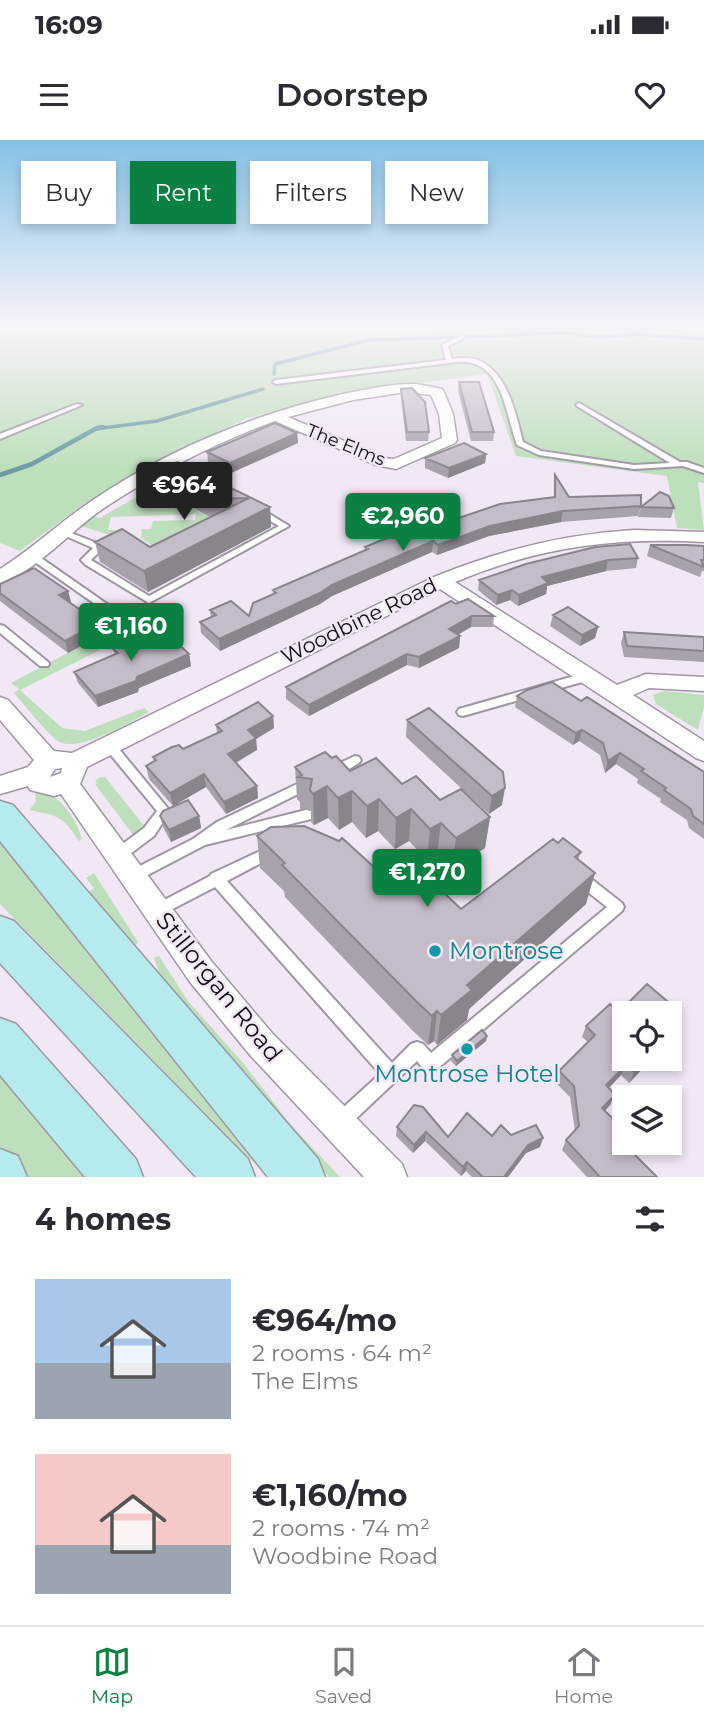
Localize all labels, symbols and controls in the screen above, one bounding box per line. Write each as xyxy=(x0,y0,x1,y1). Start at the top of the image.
text: 16:09 xyxy=(35,9,103,41)
text: Doorstep xyxy=(276,75,428,114)
icon: menu xyxy=(35,76,73,114)
icon: heart xyxy=(631,76,669,114)
chip: Buy xyxy=(21,161,116,224)
chip: Rent xyxy=(130,161,236,224)
chip: Filters xyxy=(250,161,371,224)
chip: New xyxy=(385,161,488,224)
street label: The Elms xyxy=(303,419,389,471)
pin: €964 xyxy=(143,462,225,522)
text: €964 xyxy=(152,471,216,499)
pin: €2,960 xyxy=(346,494,460,553)
text: €2,960 xyxy=(361,502,445,530)
street label: Woodbine Road xyxy=(277,572,441,669)
pin: €1,160 xyxy=(74,603,188,663)
text: €1,160 xyxy=(95,612,167,640)
pin: €1,270 xyxy=(370,850,484,909)
text: €1,270 xyxy=(388,858,466,886)
street label: Stillorgan Road xyxy=(150,906,289,1067)
place label: Montrose xyxy=(449,936,564,965)
marker: Montrose xyxy=(427,943,443,959)
map controls xyxy=(612,1001,682,1155)
button: locate xyxy=(612,1001,682,1071)
marker: Montrose Hotel xyxy=(459,1041,475,1057)
place label: Montrose Hotel xyxy=(374,1059,560,1088)
button: layers xyxy=(612,1085,682,1155)
icon: filters xyxy=(631,1200,669,1238)
text: 4 homes xyxy=(35,1201,171,1238)
text: €964/mo xyxy=(252,1302,397,1339)
icon: home xyxy=(91,1307,175,1391)
text: 2 rooms · 64 m² xyxy=(252,1339,432,1367)
text: The Elms xyxy=(252,1367,358,1395)
text: €1,160/mo xyxy=(252,1477,408,1514)
icon: home xyxy=(91,1482,175,1566)
text: 2 rooms · 74 m² xyxy=(252,1514,430,1542)
text: Woodbine Road xyxy=(252,1542,438,1570)
tab: Map xyxy=(91,1643,133,1708)
tab: Saved xyxy=(315,1643,372,1708)
tab: Home xyxy=(554,1643,613,1708)

